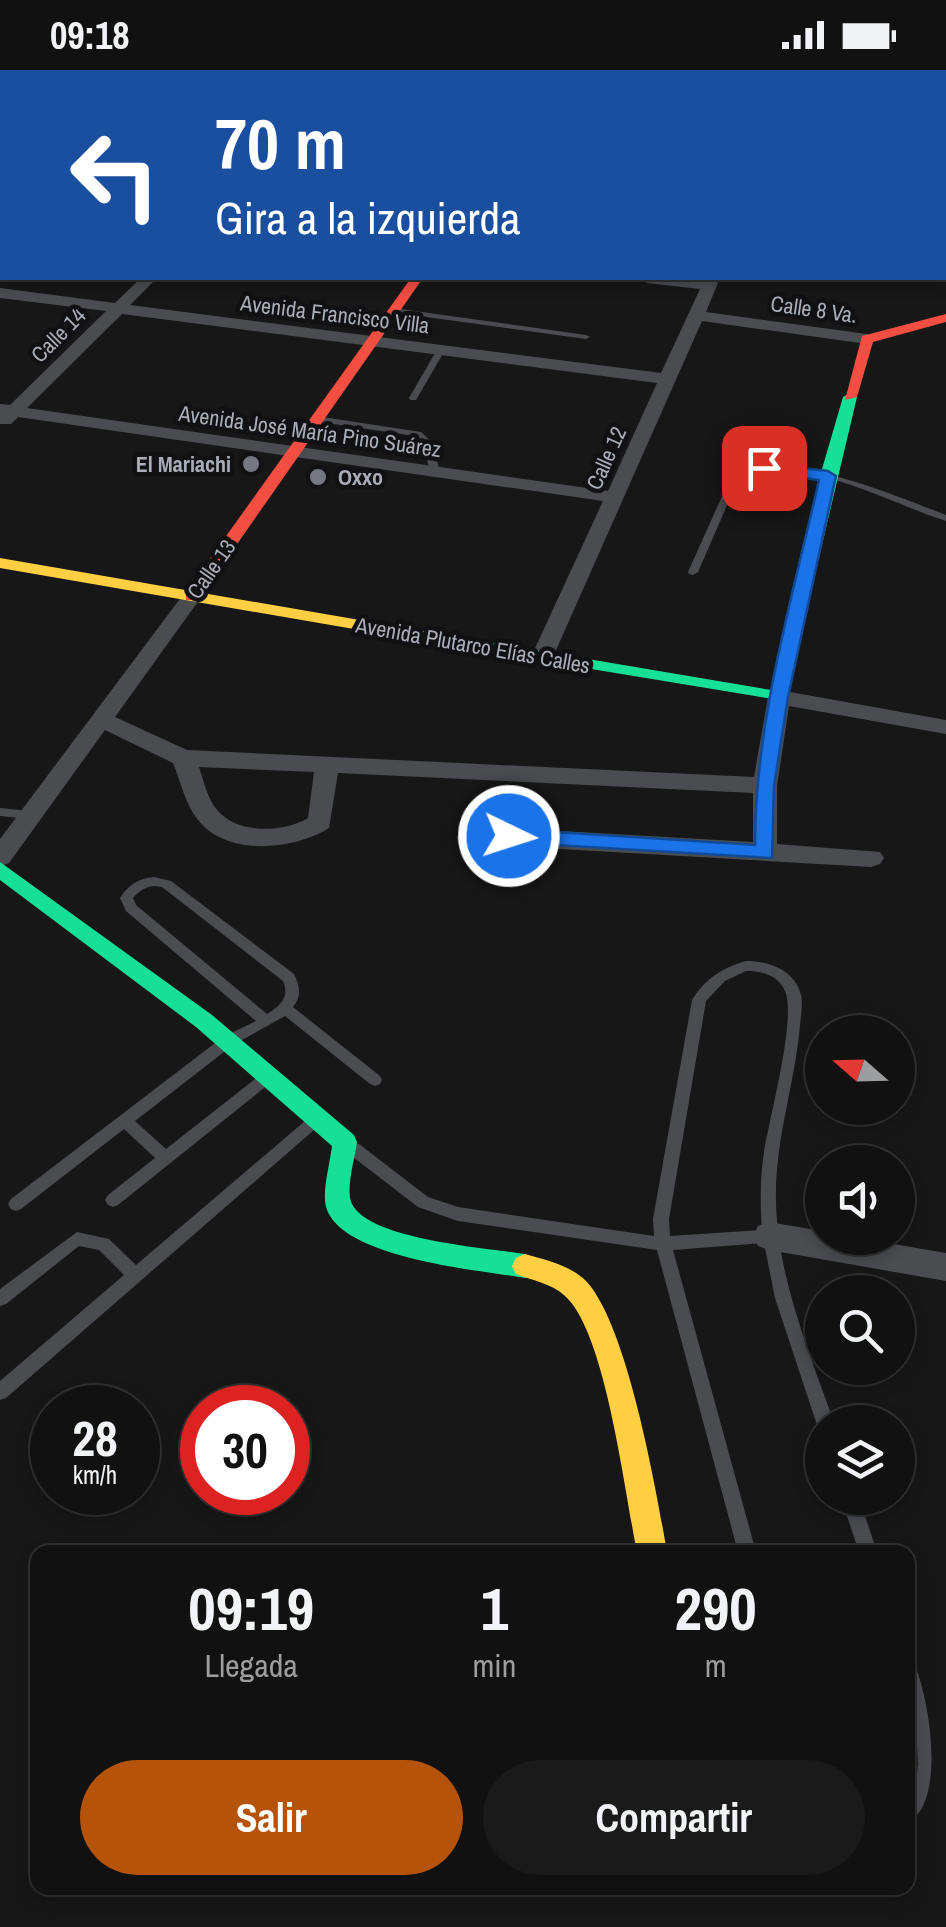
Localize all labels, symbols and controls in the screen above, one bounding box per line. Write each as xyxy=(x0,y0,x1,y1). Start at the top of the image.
text: 09:18 xyxy=(50,10,130,61)
text: 70 m xyxy=(215,97,346,191)
icon: left xyxy=(50,110,180,240)
text: Gira a la izquierda xyxy=(215,187,521,248)
street label: Avenida Francisco Villa xyxy=(238,287,431,340)
street label: Calle 8 Va. xyxy=(769,288,859,330)
street label: Calle 14 xyxy=(24,301,92,369)
street label: Avenida José María Pino Suárez xyxy=(176,398,443,464)
street label: Calle 12 xyxy=(579,422,633,494)
pin xyxy=(722,426,807,511)
icon: arrive xyxy=(737,441,792,496)
place label: El Mariachi xyxy=(136,449,231,479)
marker: El Mariachi xyxy=(240,453,262,475)
place label: Oxxo xyxy=(338,462,383,492)
marker: Oxxo xyxy=(307,466,329,488)
street label: Calle 13 xyxy=(180,533,242,605)
street label: Avenida Plutarco Elías Calles xyxy=(353,609,592,680)
position arrow xyxy=(457,784,561,888)
north arrow xyxy=(805,1015,915,1125)
map controls xyxy=(805,1015,915,1515)
button: sound xyxy=(805,1145,915,1255)
button: search xyxy=(805,1275,915,1385)
speed limit sign: 30 xyxy=(180,1385,310,1515)
text: 28 xyxy=(72,1404,118,1472)
button: layers xyxy=(805,1405,915,1515)
text: km/h xyxy=(73,1458,117,1492)
text: 09:19 xyxy=(188,1568,314,1649)
text: 1 xyxy=(481,1568,508,1649)
text: 290 xyxy=(675,1568,757,1649)
text: Llegada xyxy=(205,1644,298,1687)
text: min xyxy=(472,1644,516,1687)
text: m xyxy=(705,1644,727,1687)
button: Salir xyxy=(80,1760,463,1875)
button: Compartir xyxy=(483,1760,865,1875)

